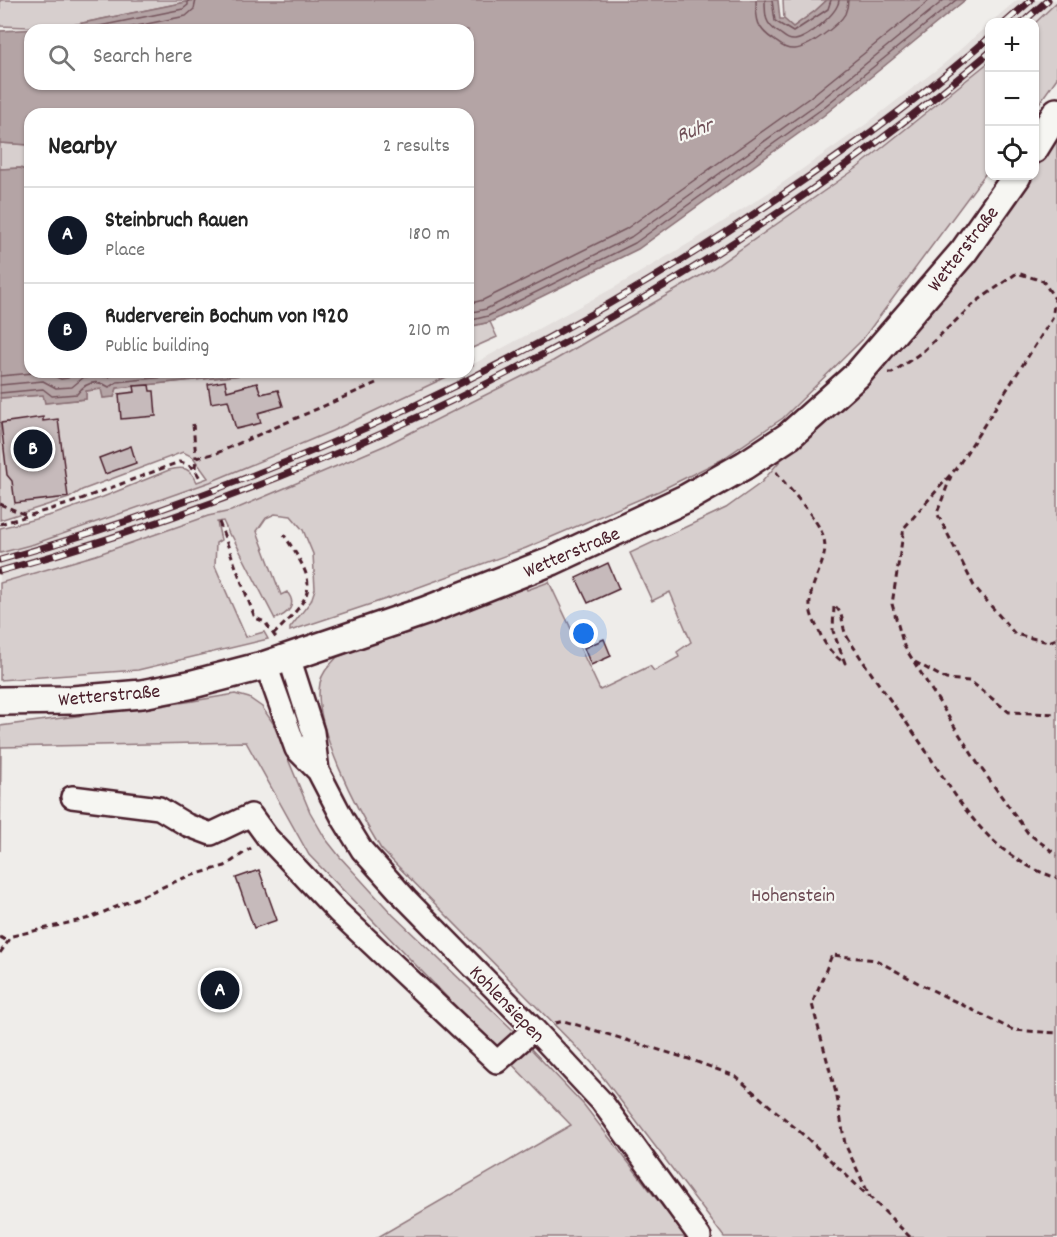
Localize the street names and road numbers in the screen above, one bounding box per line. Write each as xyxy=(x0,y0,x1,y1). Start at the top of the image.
street label: Wetterstraße xyxy=(922,201,1007,299)
street label: Wetterstraße xyxy=(520,521,625,587)
street label: Wetterstraße xyxy=(57,679,162,715)
street label: Kohlensiepen xyxy=(462,960,550,1050)

